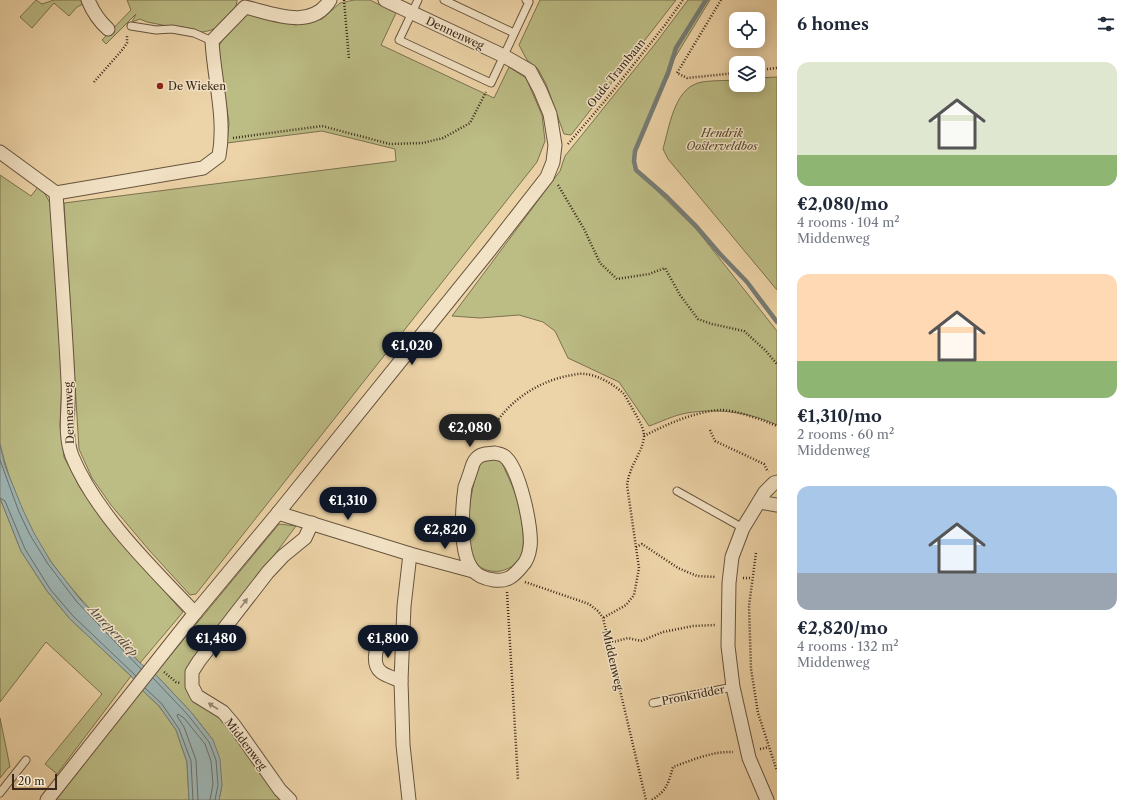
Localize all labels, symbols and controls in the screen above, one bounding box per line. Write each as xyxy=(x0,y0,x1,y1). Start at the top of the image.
map controls xyxy=(729,12,765,92)
button: locate xyxy=(729,12,765,48)
street label: Dennenweg xyxy=(424,13,486,53)
icon: filters xyxy=(1095,13,1117,35)
text: 6 homes xyxy=(797,14,869,34)
street label: Oude Trambaan xyxy=(584,36,648,110)
button: layers xyxy=(729,56,765,92)
place label: De Wieken xyxy=(168,79,226,93)
marker: De Wieken xyxy=(155,81,165,91)
icon: home xyxy=(921,88,993,160)
park label: Hendrik Oosterveldbos xyxy=(686,126,758,153)
text: €2,080/mo xyxy=(797,194,888,214)
text: 4 rooms · 104 m² xyxy=(797,214,900,230)
text: Middenweg xyxy=(797,230,870,246)
icon: home xyxy=(921,300,993,372)
pin: €1,020 xyxy=(379,332,445,366)
text: €1,020 xyxy=(391,337,433,353)
street label: Dennenweg xyxy=(61,381,77,444)
text: €1,310/mo xyxy=(797,406,882,426)
pin: €2,080 xyxy=(437,414,503,448)
text: €2,080 xyxy=(448,419,492,435)
text: 2 rooms · 60 m² xyxy=(797,426,894,442)
text: Middenweg xyxy=(797,442,870,458)
pin: €1,310 xyxy=(315,487,381,521)
text: €1,310 xyxy=(328,492,368,508)
icon: home xyxy=(921,512,993,584)
pin: €2,820 xyxy=(412,516,478,550)
text: €2,820 xyxy=(423,521,467,537)
one-way arrow xyxy=(240,597,248,608)
water label: Anreperdiep xyxy=(84,600,142,660)
text: €2,820/mo xyxy=(797,618,888,638)
pin: €1,480 xyxy=(183,625,249,659)
pin: €1,800 xyxy=(355,625,421,659)
street label: Middenweg xyxy=(599,629,627,692)
text: €1,480 xyxy=(195,630,237,646)
text: €1,800 xyxy=(367,630,409,646)
text: 4 rooms · 132 m² xyxy=(797,638,899,654)
text: Middenweg xyxy=(797,654,870,670)
street label: Pronkridder xyxy=(660,682,726,708)
one-way arrow xyxy=(207,702,218,709)
street label: Middenweg xyxy=(222,715,270,773)
scale bar xyxy=(12,772,57,791)
text: 20 m xyxy=(18,774,44,788)

